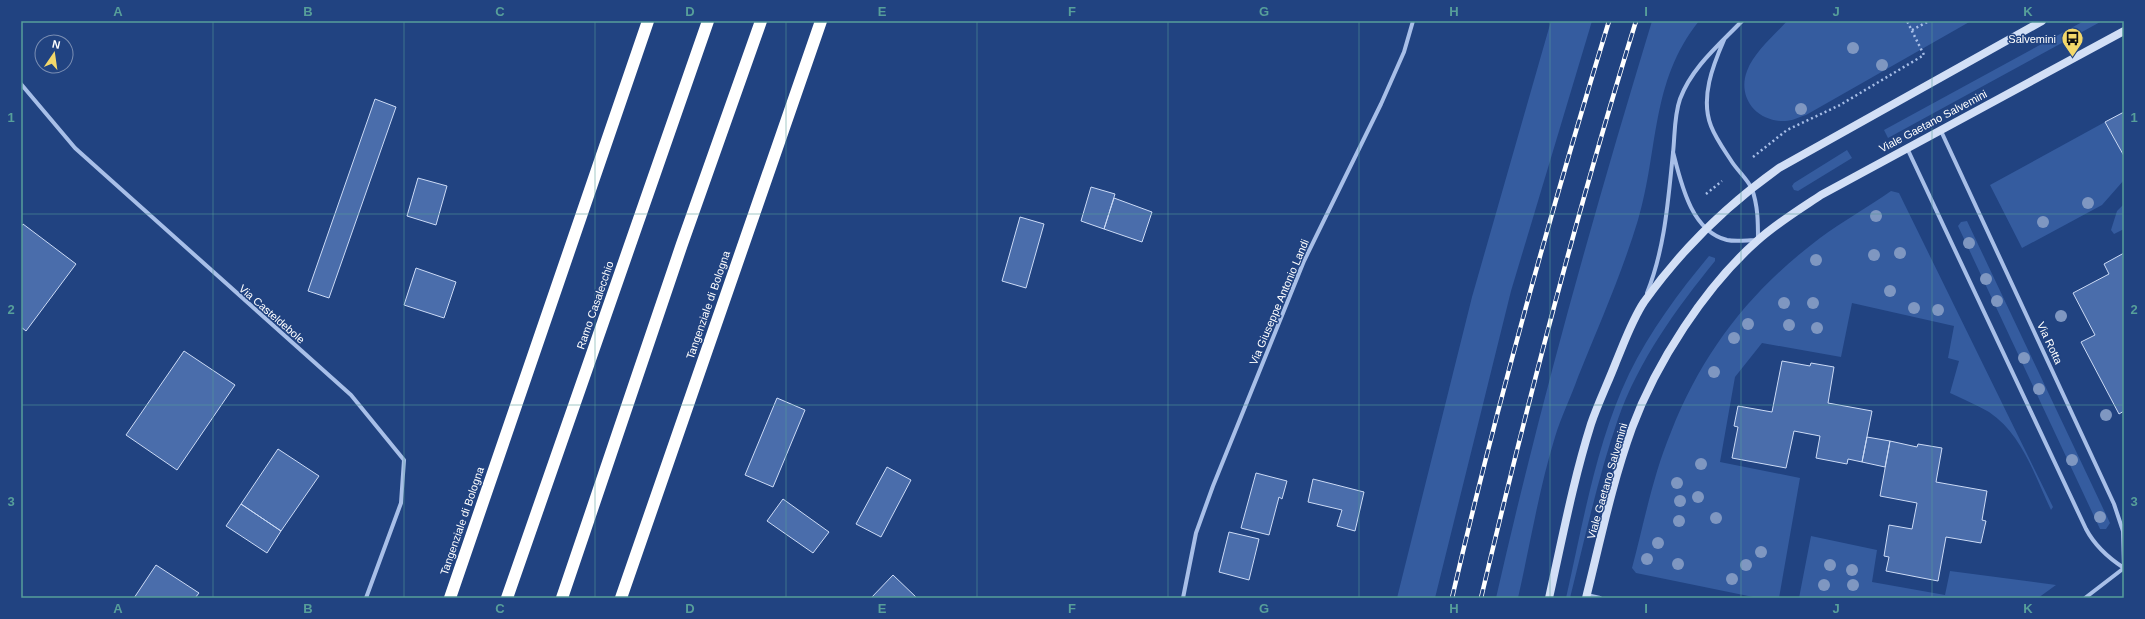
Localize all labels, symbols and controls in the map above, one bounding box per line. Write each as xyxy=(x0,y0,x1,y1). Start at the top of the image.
text: A xyxy=(113,4,123,19)
text: B xyxy=(303,4,313,19)
text: C xyxy=(495,4,505,19)
text: D xyxy=(685,4,695,19)
text: E xyxy=(878,4,887,19)
text: F xyxy=(1068,4,1076,19)
text: G xyxy=(1259,4,1269,19)
text: H xyxy=(1449,4,1459,19)
text: I xyxy=(1644,4,1648,19)
text: J xyxy=(1832,4,1840,19)
text: K xyxy=(2023,4,2033,19)
bus stop icon: Salvemini xyxy=(2059,26,2085,59)
place label: Salvemini xyxy=(2008,33,2056,45)
north arrow xyxy=(34,34,74,74)
text: N xyxy=(51,38,62,51)
street label: Viale Gaetano Salvemini xyxy=(1877,87,1989,155)
text: 1 xyxy=(7,110,15,125)
text: 1 xyxy=(2130,110,2138,125)
street label: Via Giuseppe Antonio Landi xyxy=(1247,237,1311,367)
street label: Tangenziale di Bologna xyxy=(684,248,732,361)
street label: Ramo Casalecchio xyxy=(574,259,616,351)
street label: Via Casteldebole xyxy=(237,282,307,346)
text: 2 xyxy=(7,302,15,317)
text: 2 xyxy=(2130,302,2138,317)
street label: Via Rotta xyxy=(2035,320,2065,367)
street label: Viale Gaetano Salvemini xyxy=(1585,422,1629,540)
street label: Tangenziale di Bologna xyxy=(438,464,486,577)
text: 3 xyxy=(7,494,15,509)
text: 3 xyxy=(2130,494,2138,509)
text: A xyxy=(113,601,123,616)
text: B xyxy=(303,601,313,616)
text: C xyxy=(495,601,505,616)
text: D xyxy=(685,601,695,616)
text: E xyxy=(878,601,887,616)
text: F xyxy=(1068,601,1076,616)
text: G xyxy=(1259,601,1269,616)
text: H xyxy=(1449,601,1459,616)
text: I xyxy=(1644,601,1648,616)
text: J xyxy=(1832,601,1840,616)
text: K xyxy=(2023,601,2033,616)

